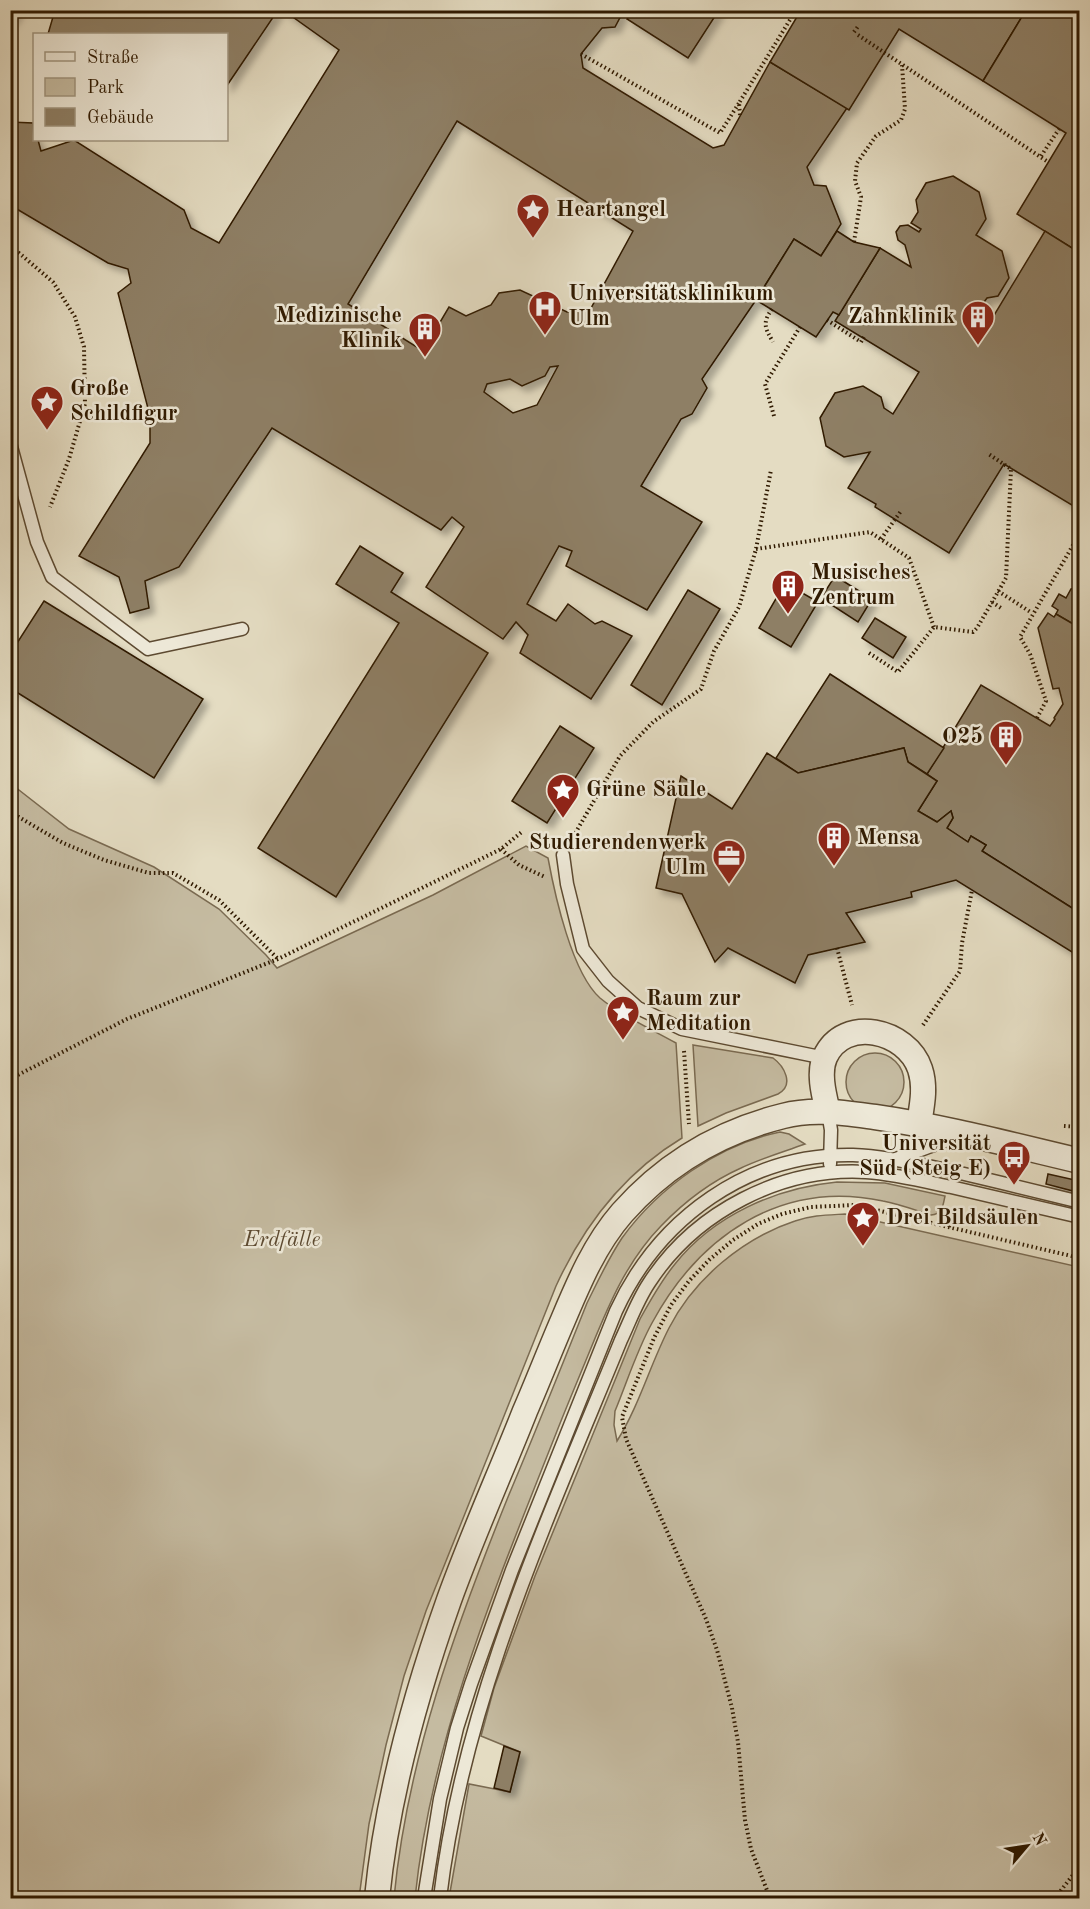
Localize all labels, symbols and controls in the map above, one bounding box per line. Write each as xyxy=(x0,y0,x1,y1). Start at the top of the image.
legend xyxy=(33,33,228,141)
text: Straße xyxy=(87,49,138,67)
text: Park xyxy=(87,79,124,97)
text: Gebäude xyxy=(87,109,154,127)
place icon: Heartangel xyxy=(515,192,551,239)
place label: Heartangel xyxy=(556,199,666,221)
place label: Universitätsklinikum Ulm xyxy=(568,283,774,330)
hospital icon: Universitätsklinikum Ulm xyxy=(527,289,563,336)
building icon: Zahnklinik xyxy=(960,299,996,346)
place label: Medizinische Klinik xyxy=(276,305,402,352)
place label: Zahnklinik xyxy=(848,306,955,328)
building icon: Medizinische Klinik xyxy=(407,311,443,358)
place label: Große Schildfigur xyxy=(70,378,178,425)
place icon: Große Schildfigur xyxy=(29,384,65,431)
place label: Musisches Zentrum xyxy=(811,562,911,609)
building icon: Musisches Zentrum xyxy=(770,568,806,615)
building icon: O25 xyxy=(988,719,1024,766)
place label: O25 xyxy=(942,726,983,748)
place icon: Grüne Säule xyxy=(545,772,581,819)
place label: Grüne Säule xyxy=(586,779,706,801)
building icon: Mensa xyxy=(816,820,852,867)
place label: Mensa xyxy=(857,827,920,849)
place label: Studierendenwerk Ulm xyxy=(529,832,706,879)
office icon: Studierendenwerk Ulm xyxy=(711,838,747,885)
place label: Raum zur Meditation xyxy=(646,988,751,1035)
place icon: Raum zur Meditation xyxy=(605,994,641,1041)
place label: Universität Süd (Steig E) xyxy=(859,1133,991,1180)
bus stop icon: Universität Süd (Steig E) xyxy=(996,1139,1032,1186)
place icon: Drei Bildsäulen xyxy=(845,1200,881,1247)
place label: Drei Bildsäulen xyxy=(886,1207,1039,1229)
park label: Erdfälle xyxy=(242,1229,321,1251)
north arrow xyxy=(997,1816,1057,1876)
text: N xyxy=(1028,1830,1049,1850)

